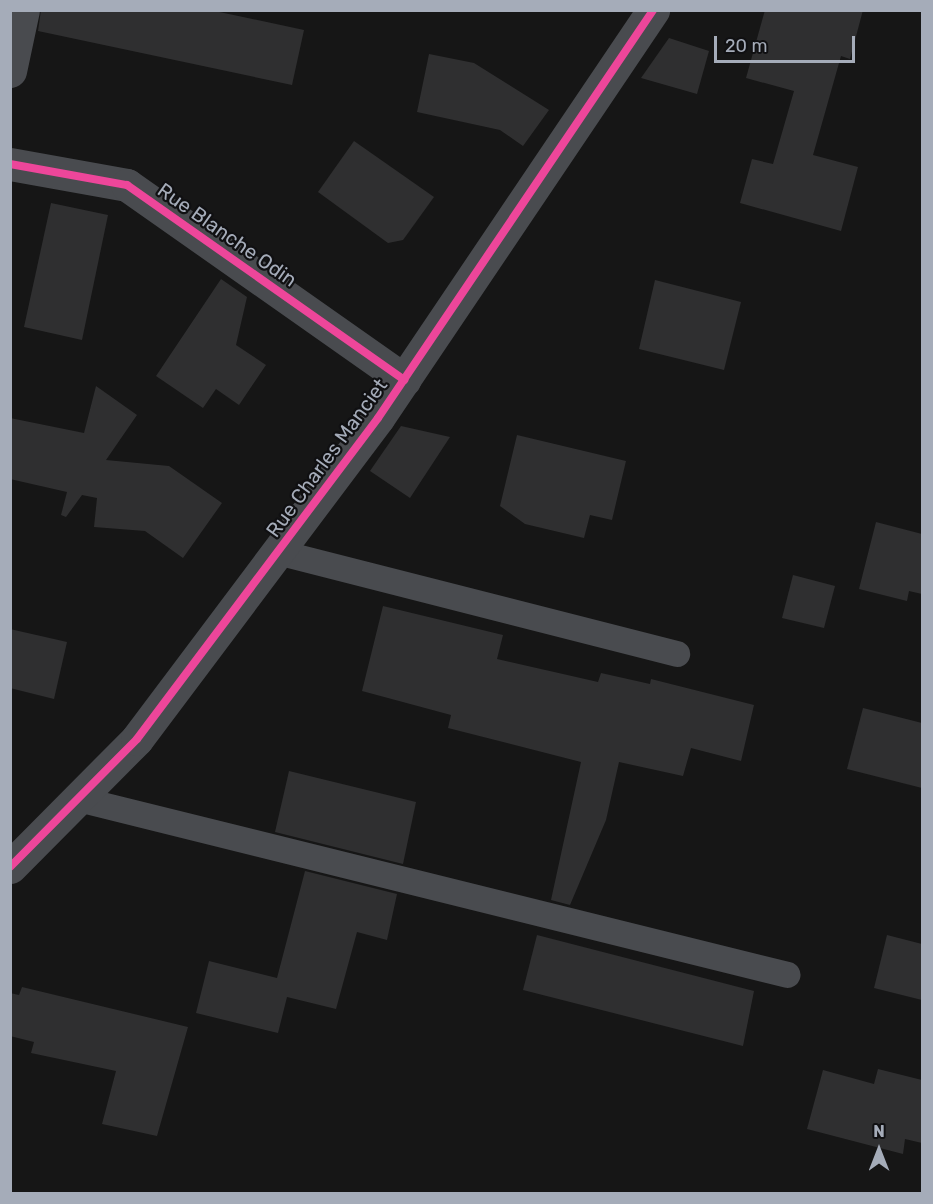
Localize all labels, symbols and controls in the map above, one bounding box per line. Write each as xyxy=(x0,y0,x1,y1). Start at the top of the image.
scale bar xyxy=(717,24,858,62)
text: 20 m xyxy=(725,35,767,57)
street label: Rue Blanche Odin xyxy=(153,178,301,292)
street label: Rue Charles Manciet xyxy=(261,374,393,542)
north arrow xyxy=(849,1120,909,1180)
text: N xyxy=(873,1122,885,1141)

